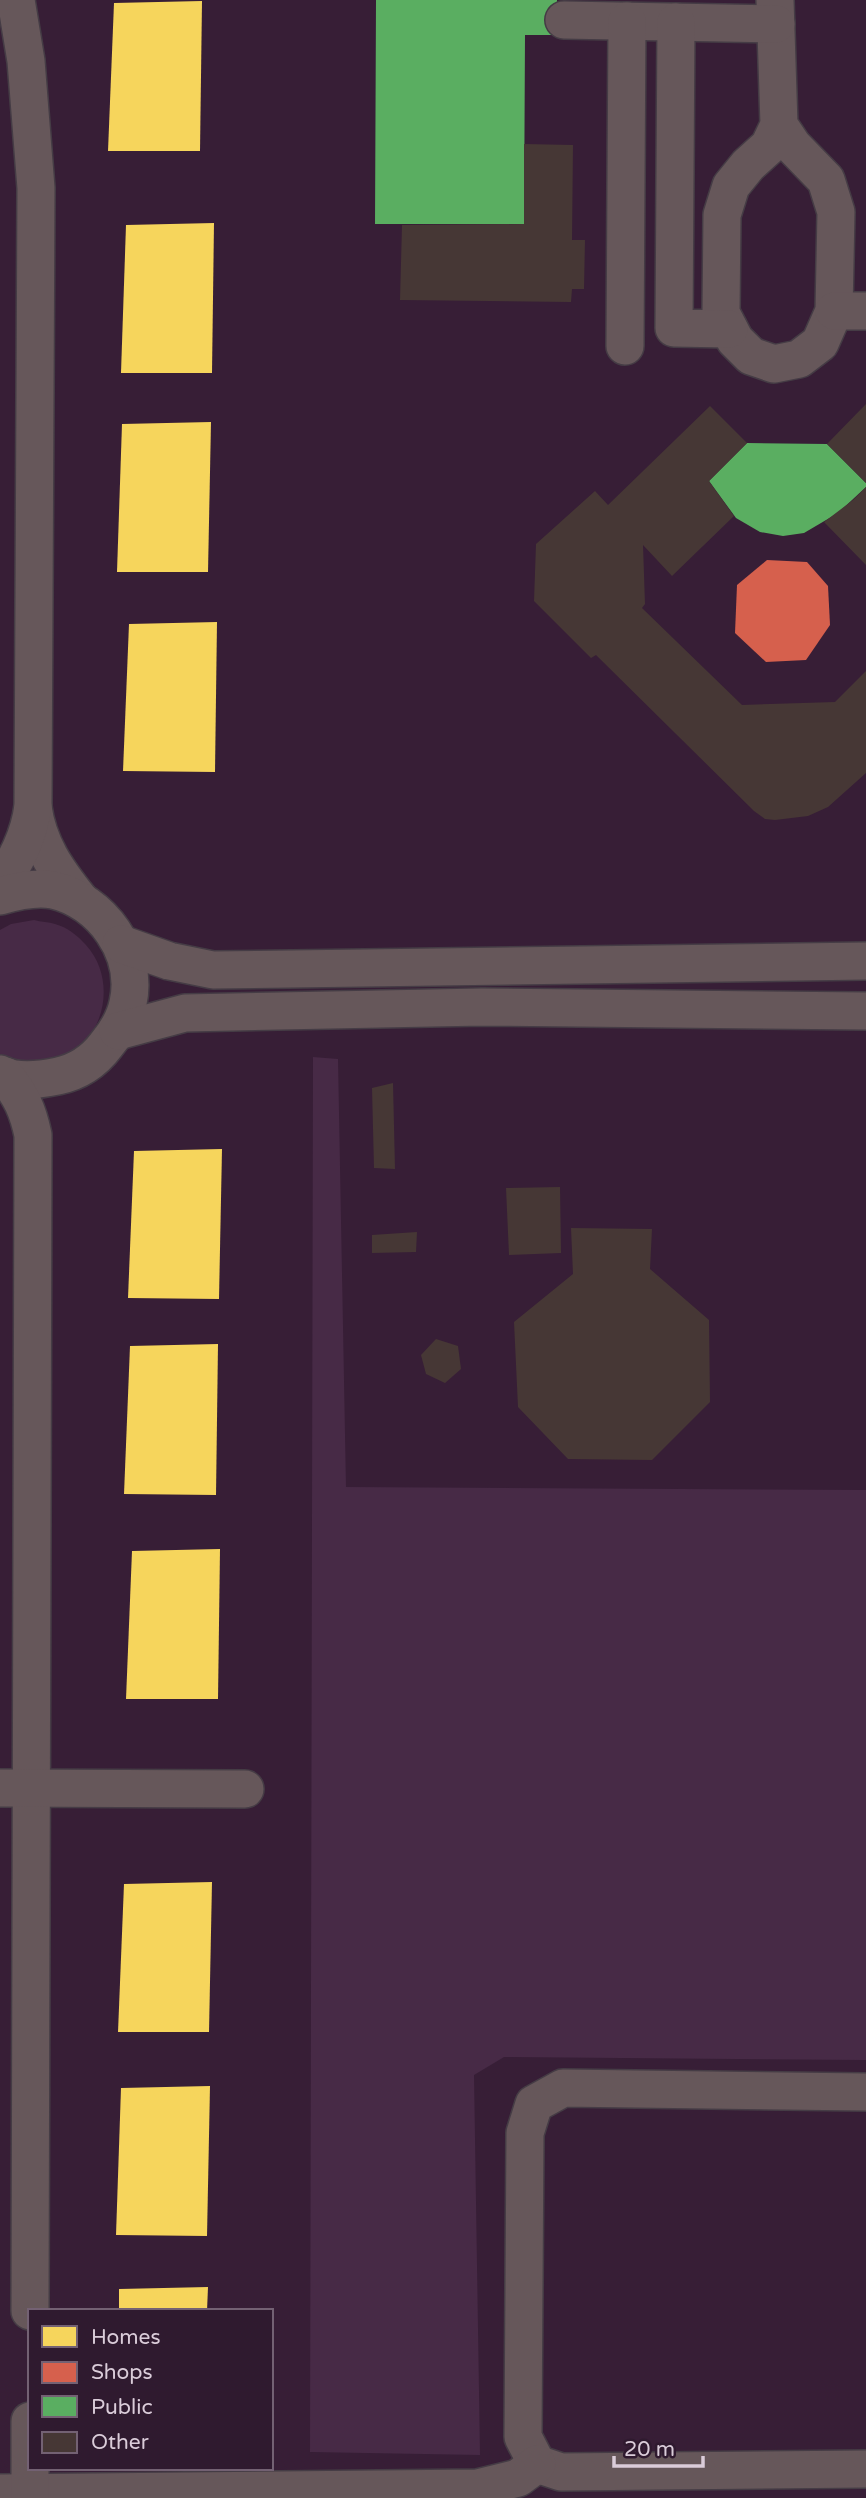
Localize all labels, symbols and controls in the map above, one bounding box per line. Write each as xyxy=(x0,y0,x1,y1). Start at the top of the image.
legend xyxy=(28,2309,273,2470)
text: Homes xyxy=(91,2325,161,2350)
text: Shops xyxy=(91,2360,153,2385)
text: Public xyxy=(91,2395,153,2420)
scale bar xyxy=(614,2424,703,2468)
text: Other xyxy=(91,2430,149,2455)
text: 20 m xyxy=(624,2437,675,2462)

